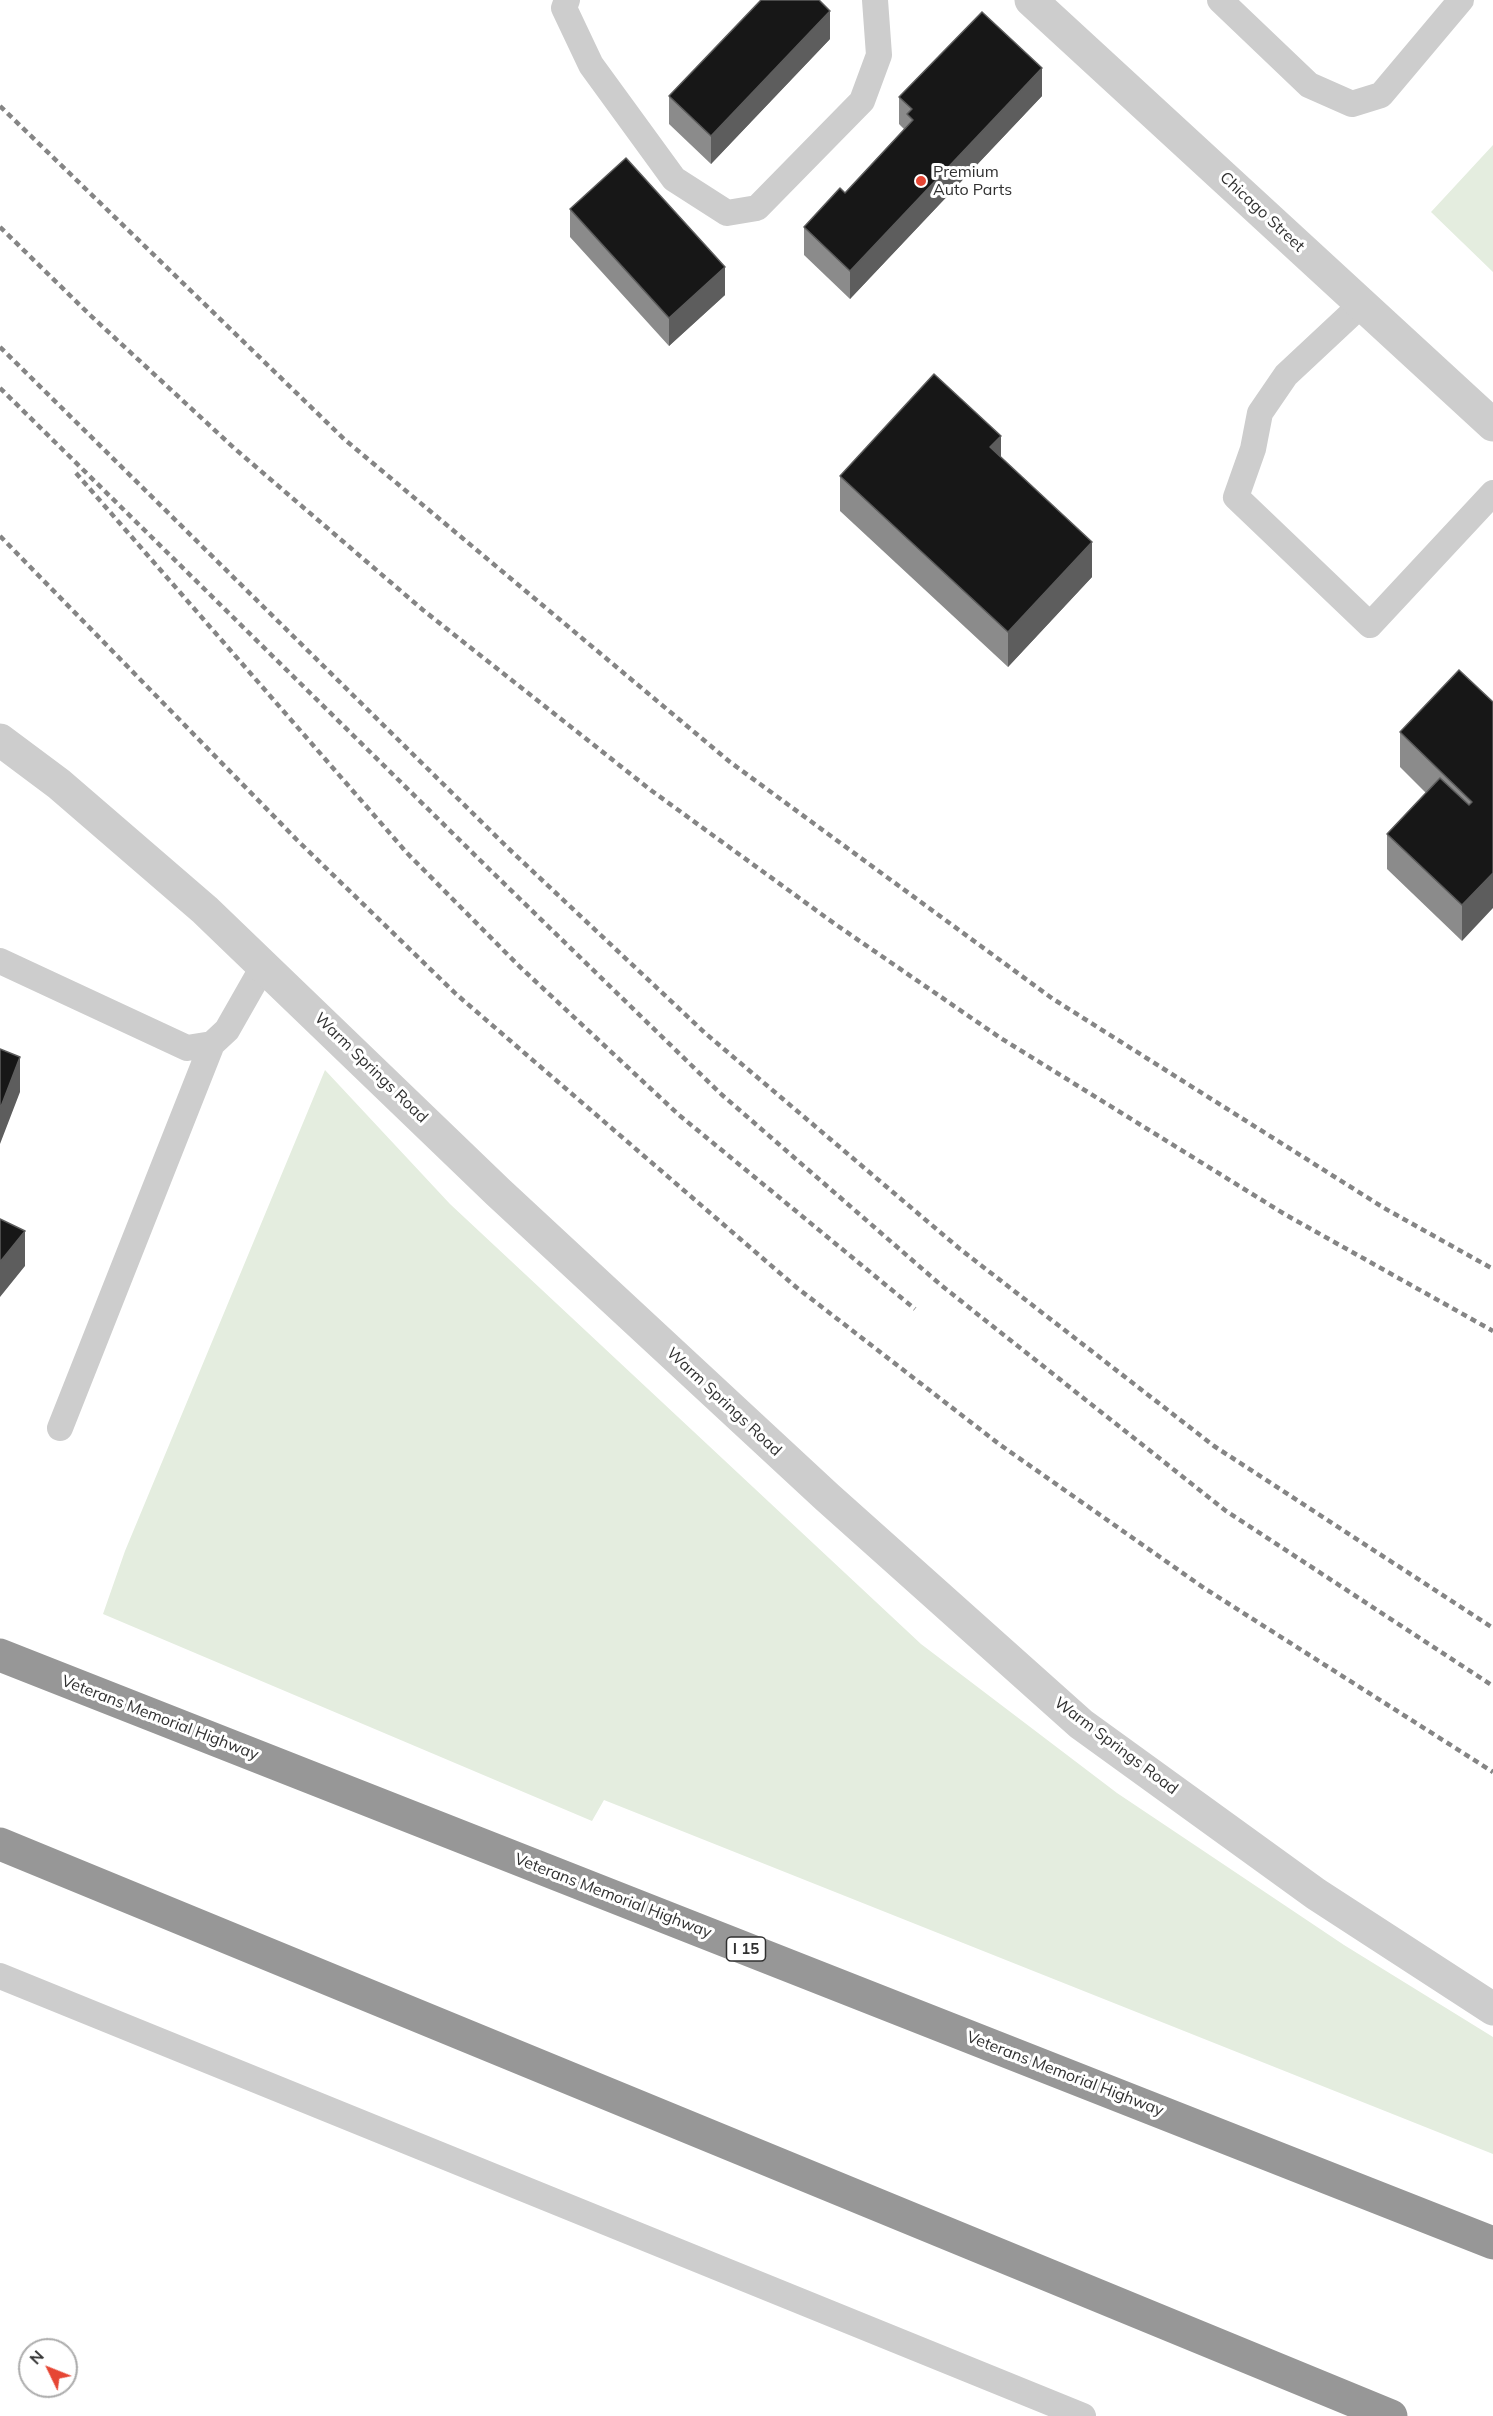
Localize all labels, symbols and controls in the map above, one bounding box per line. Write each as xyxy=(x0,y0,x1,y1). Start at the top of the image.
place label: Premium Auto Parts xyxy=(933,162,1012,200)
street label: Chicago Street xyxy=(1216,168,1308,256)
marker: Premium Auto Parts xyxy=(914,174,928,188)
street label: Warm Springs Road xyxy=(310,1009,432,1127)
street label: Warm Springs Road xyxy=(663,1344,785,1460)
street label: Veterans Memorial Highway xyxy=(59,1671,261,1765)
street label: Warm Springs Road xyxy=(1050,1693,1182,1799)
street label: Veterans Memorial Highway xyxy=(512,1849,714,1943)
road number: I 15 xyxy=(726,1937,766,1961)
street label: Veterans Memorial Highway xyxy=(964,2027,1166,2121)
north arrow xyxy=(18,2338,78,2398)
text: N xyxy=(25,2346,48,2368)

